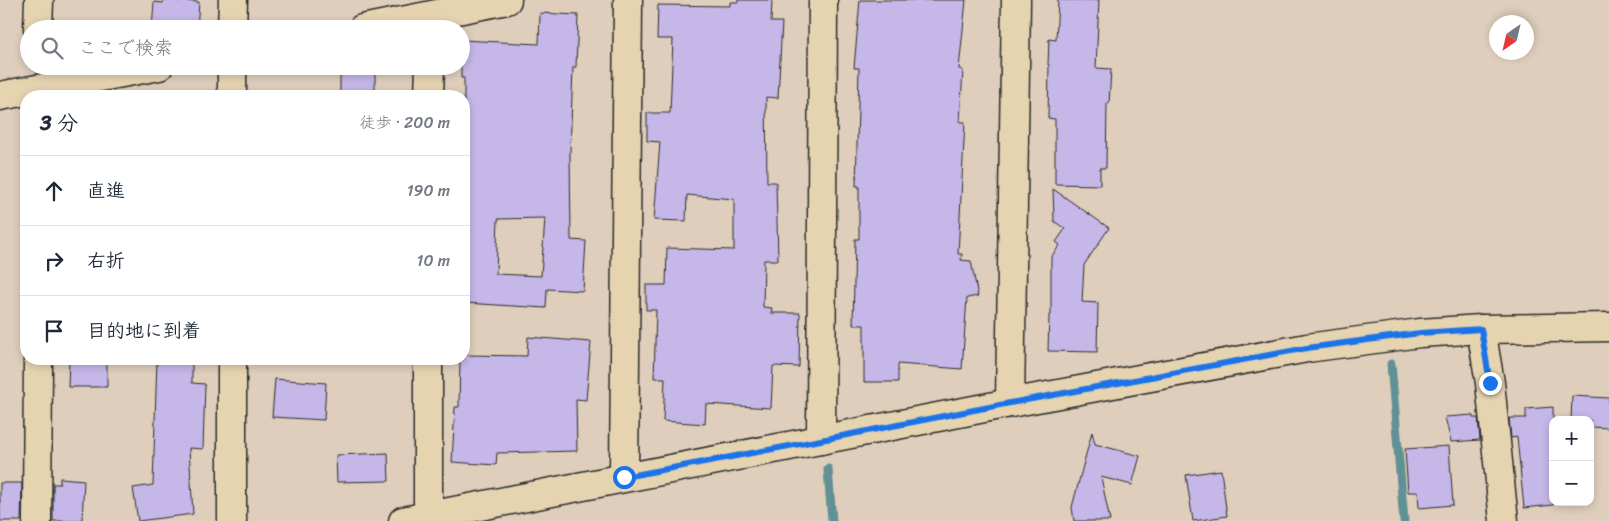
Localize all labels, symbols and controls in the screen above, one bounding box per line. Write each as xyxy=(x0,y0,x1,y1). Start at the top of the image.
north arrow xyxy=(1489,15,1534,60)
search box xyxy=(20,20,470,75)
text: ここで検索 xyxy=(78,31,173,64)
icon: search xyxy=(38,34,66,62)
text: 3 分 xyxy=(40,104,78,142)
text: 徒歩 · 200 m xyxy=(359,108,450,137)
text: 直進 xyxy=(87,174,125,207)
text: 190 m xyxy=(407,176,450,205)
icon: ahead xyxy=(40,177,68,205)
text: 右折 xyxy=(87,244,125,277)
text: 10 m xyxy=(417,246,450,275)
icon: right xyxy=(40,247,68,275)
text: 目的地に到着 xyxy=(87,314,201,347)
icon: arrive xyxy=(40,317,68,345)
route end xyxy=(1479,372,1502,395)
map controls xyxy=(1549,416,1594,506)
button: + xyxy=(1549,416,1594,461)
button: − xyxy=(1549,461,1594,506)
route start xyxy=(613,466,636,489)

